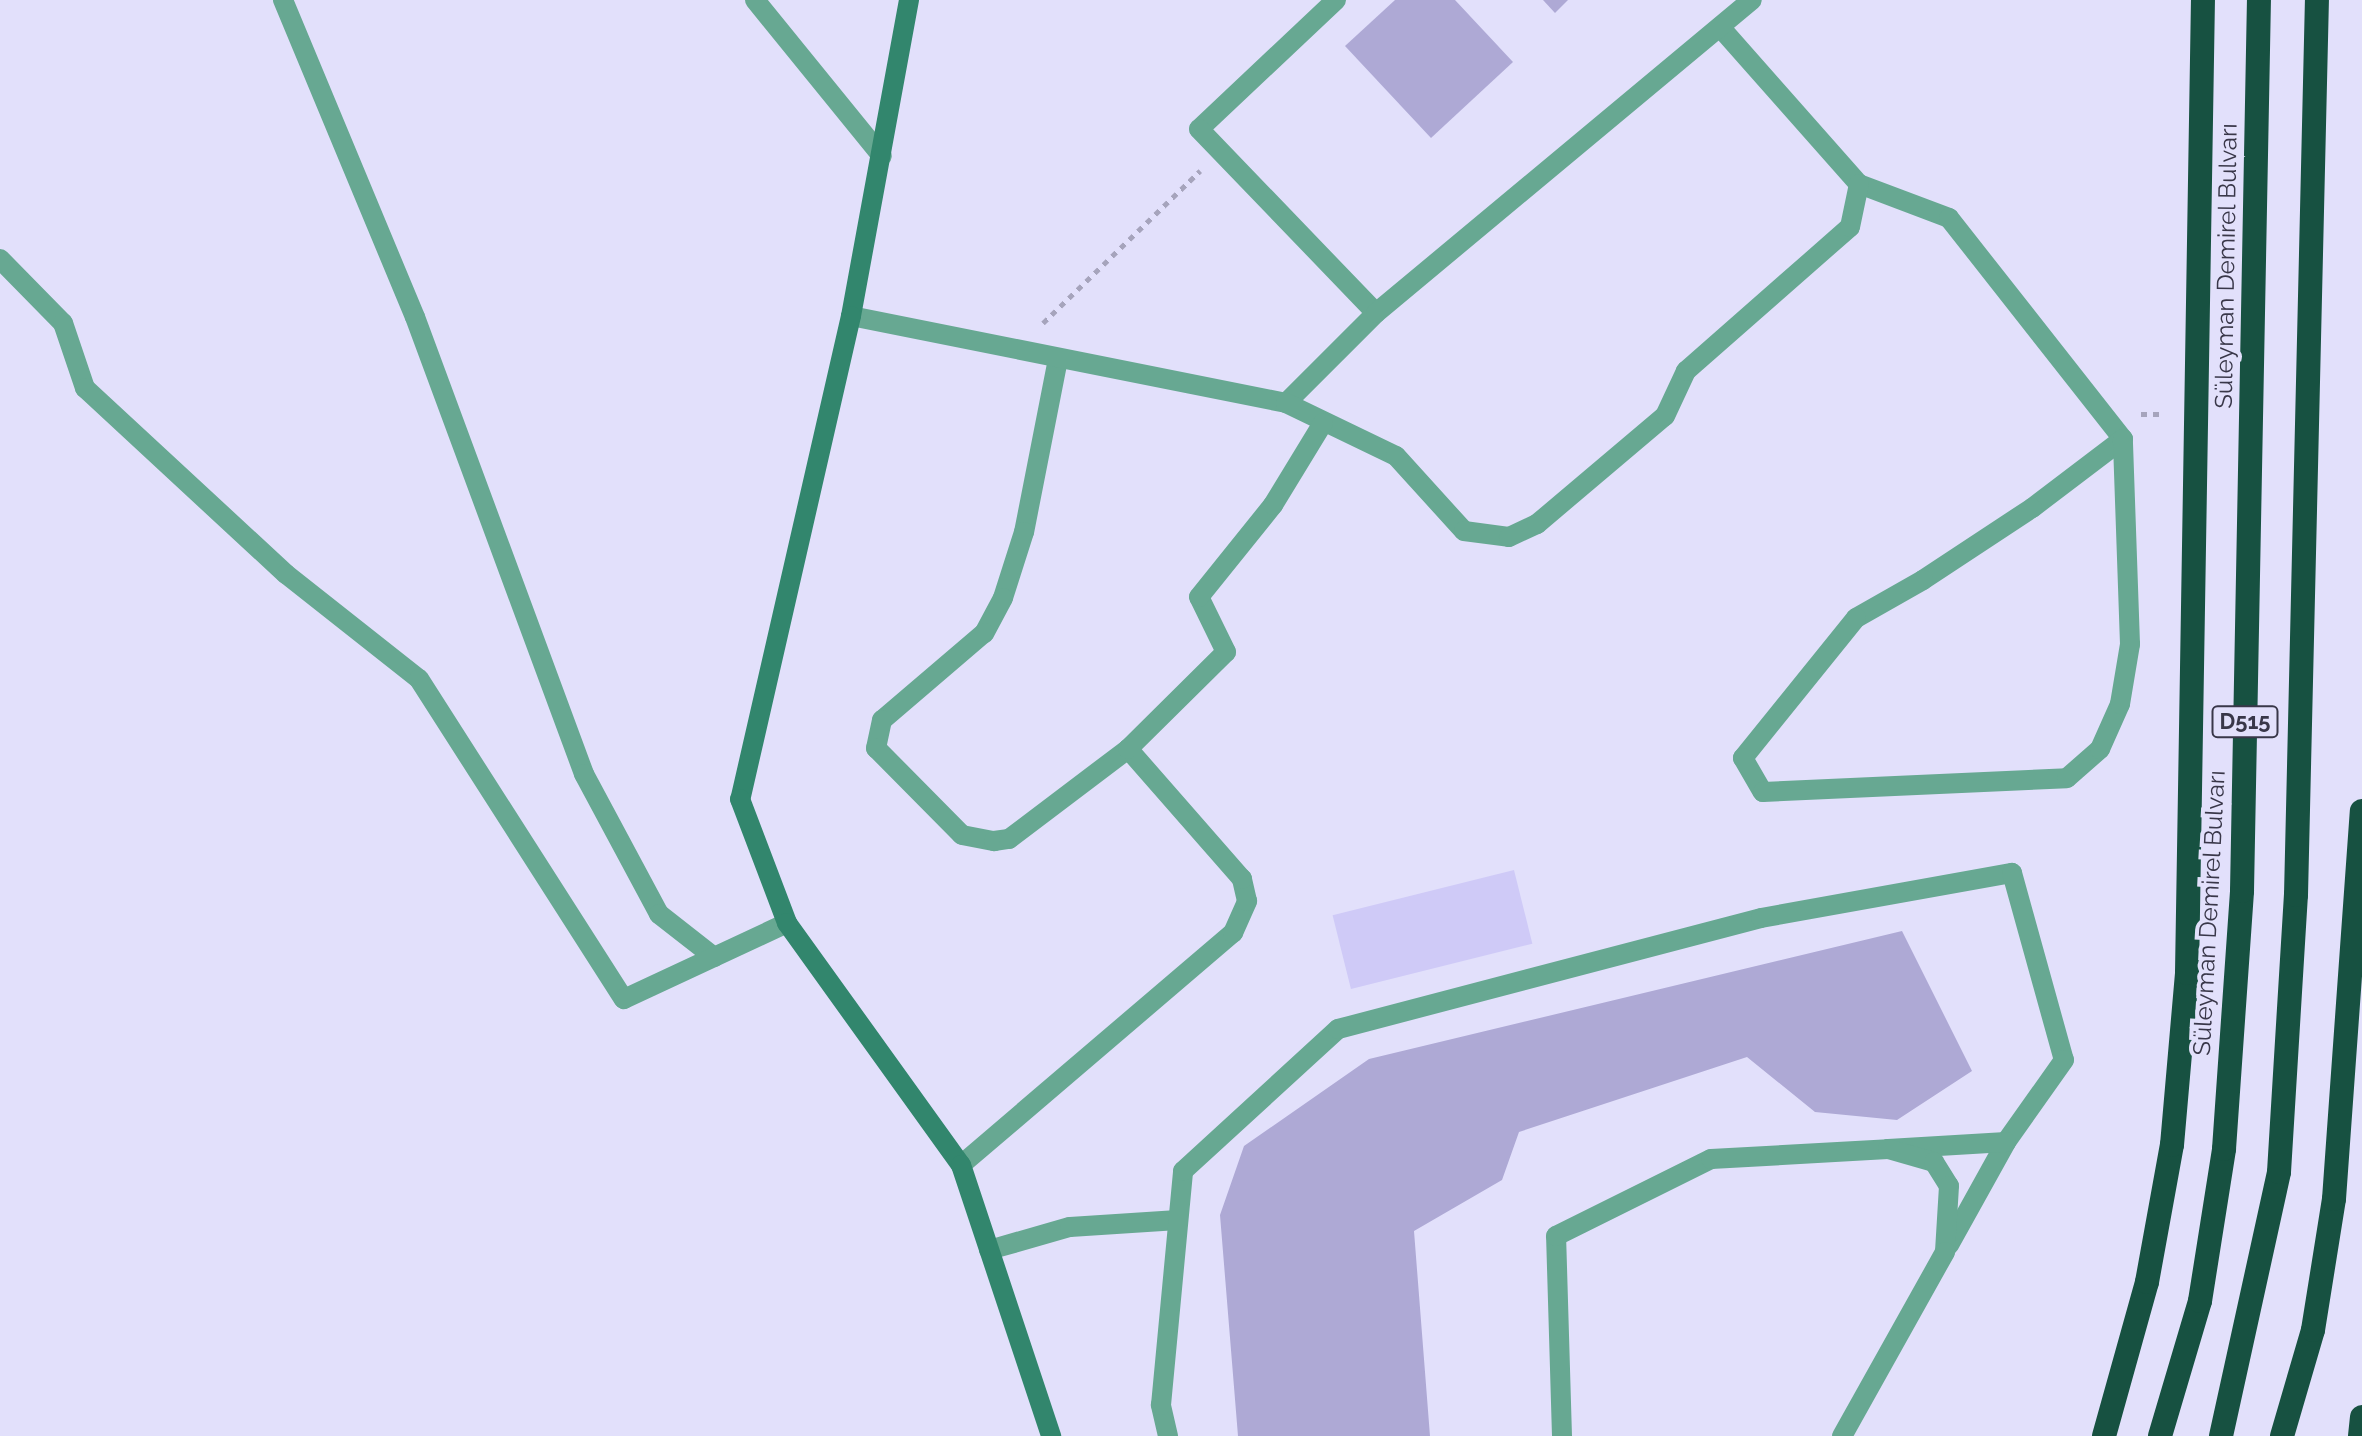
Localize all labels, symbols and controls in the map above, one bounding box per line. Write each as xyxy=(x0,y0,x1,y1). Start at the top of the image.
street label: Süleyman Demirel Bulvarı xyxy=(2209,123,2243,409)
road number: D515 xyxy=(2211,704,2279,740)
street label: Süleyman Demirel Bulvarı xyxy=(2187,769,2231,1057)

